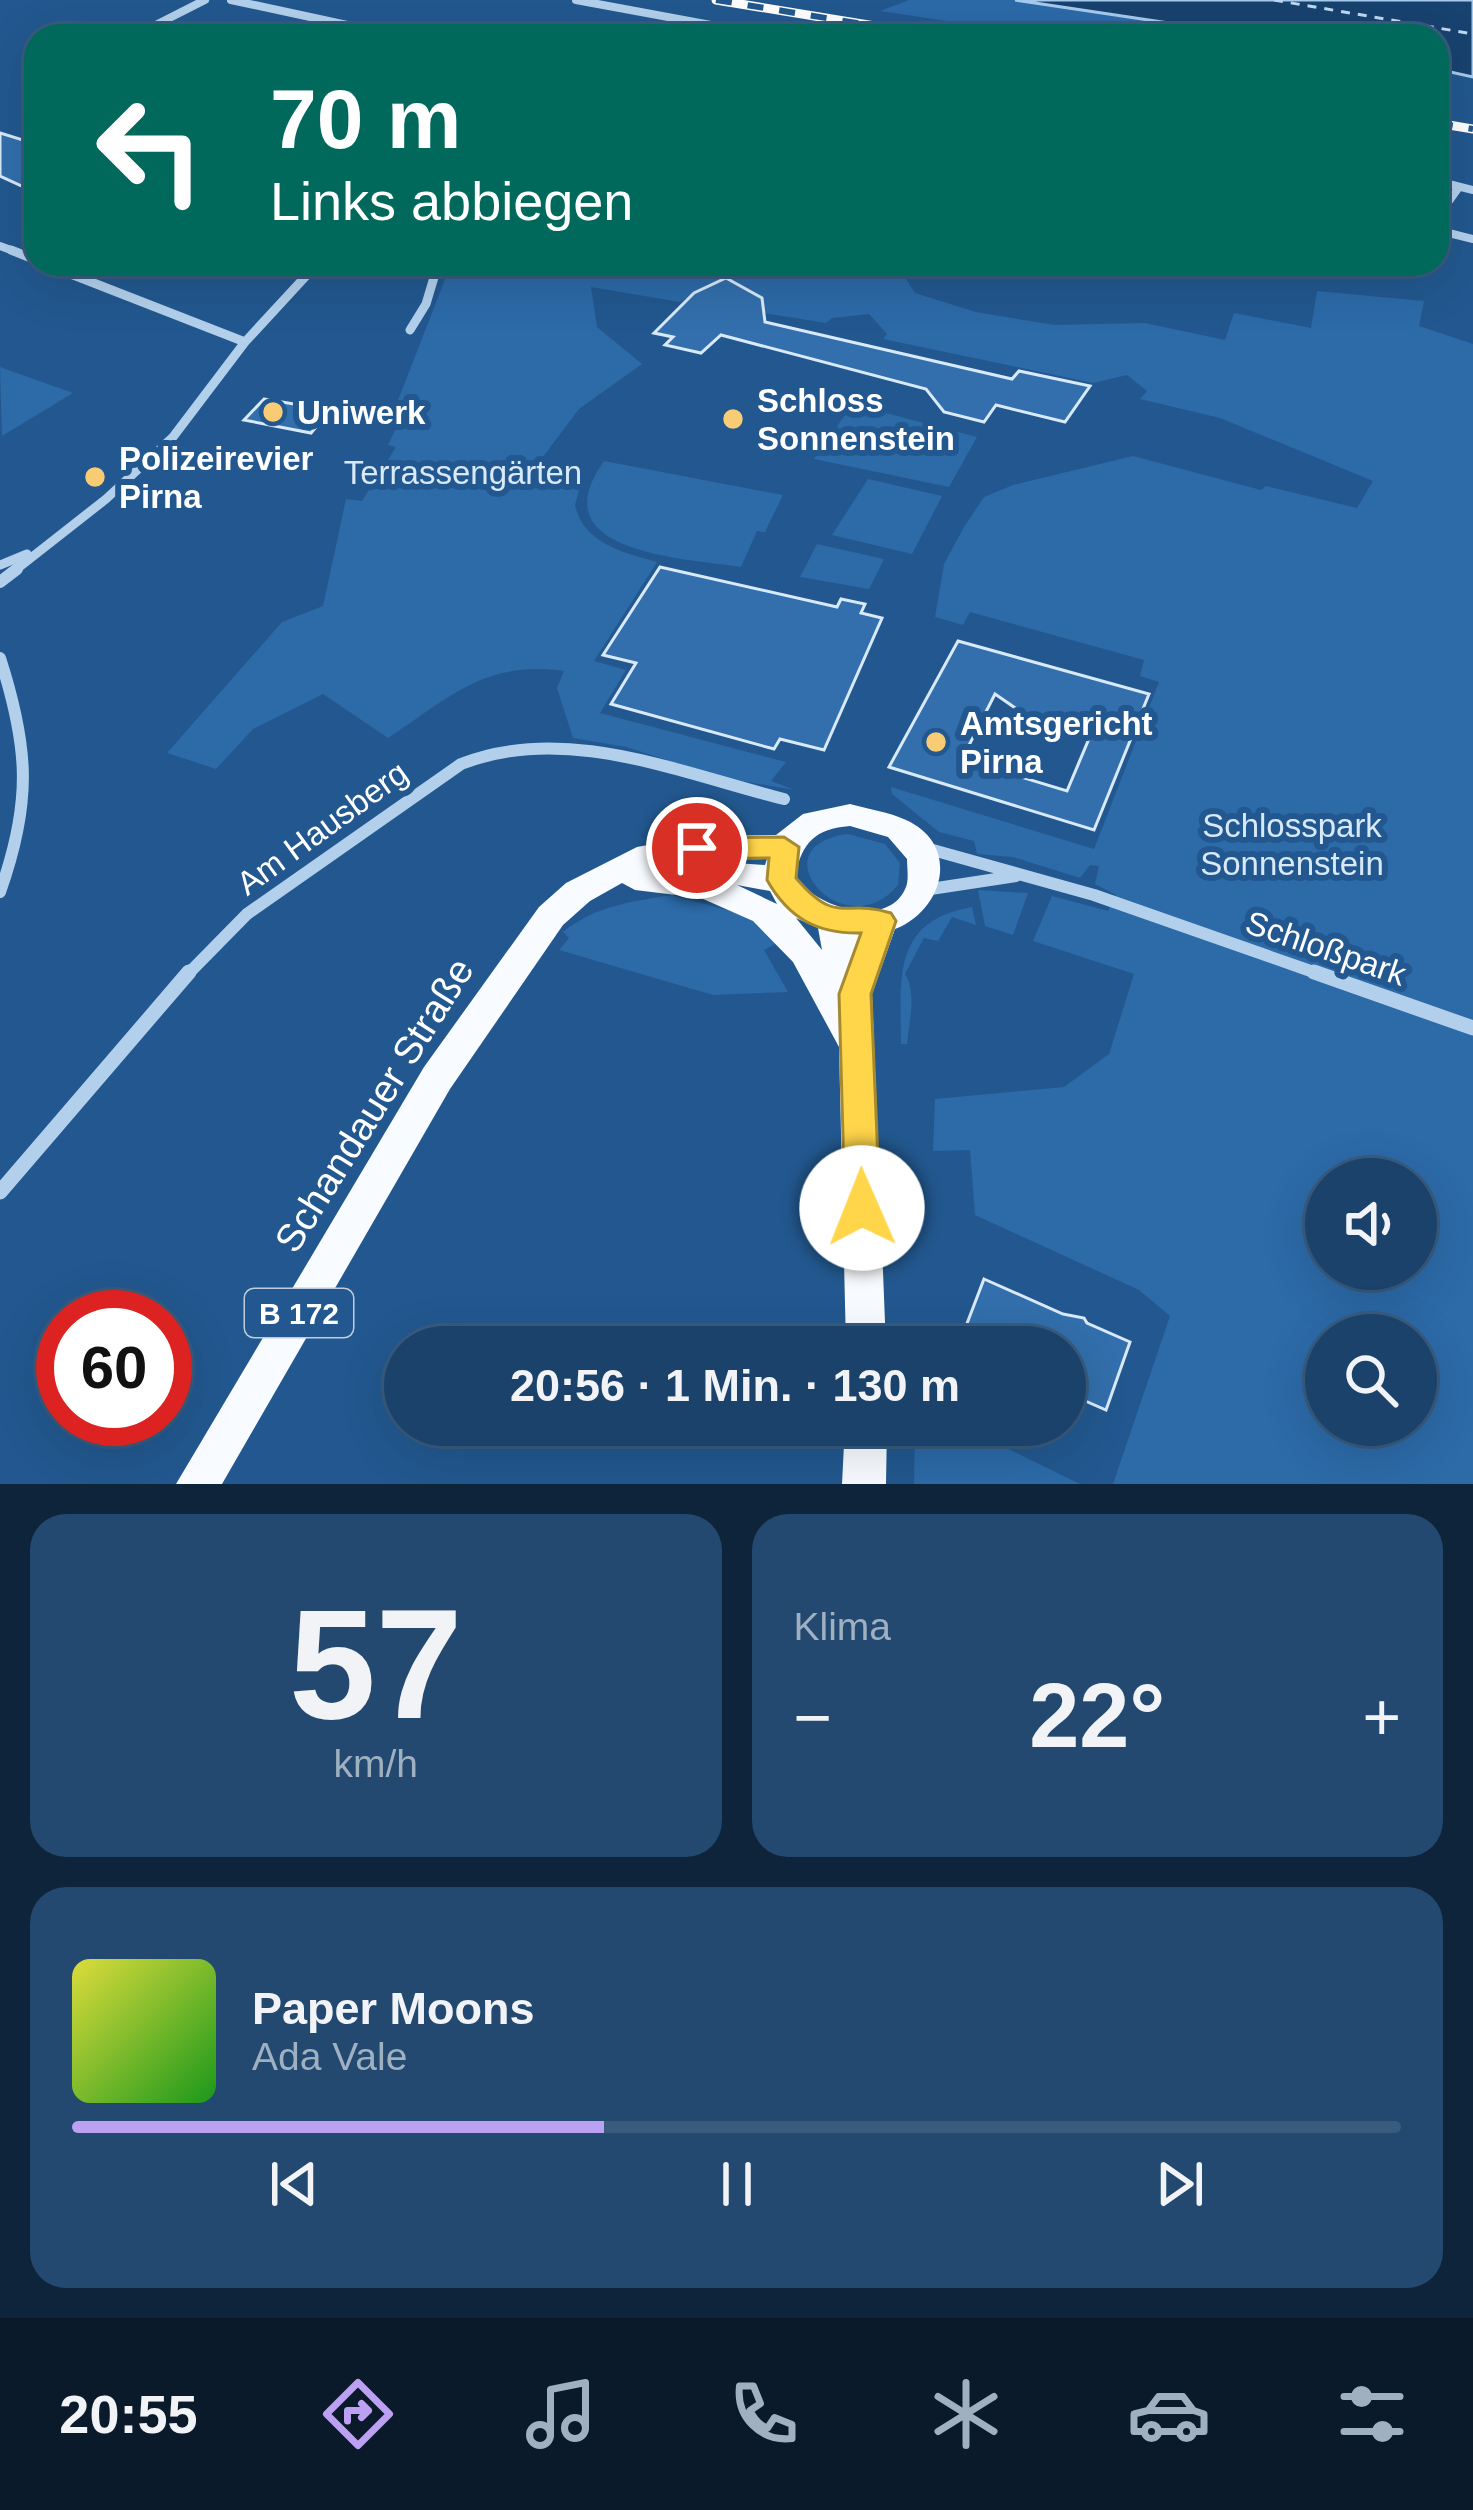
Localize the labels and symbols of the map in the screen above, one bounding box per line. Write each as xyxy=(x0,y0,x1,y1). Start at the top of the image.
place label: Schloss Sonnenstein xyxy=(757,382,955,457)
place label: Uniwerk xyxy=(297,394,426,431)
marker: Uniwerk xyxy=(260,399,286,425)
marker: Schloss Sonnenstein xyxy=(720,406,746,432)
place label: Polizeirevier Pirna xyxy=(119,440,314,515)
park label: Terrassengärten xyxy=(344,454,582,491)
marker: Polizeirevier Pirna xyxy=(82,464,108,490)
place label: Amtsgericht Pirna xyxy=(960,705,1153,780)
marker: Amtsgericht Pirna xyxy=(923,729,949,755)
street label: Am Hausberg xyxy=(230,754,414,902)
pin xyxy=(646,797,748,899)
park label: Schlosspark Sonnenstein xyxy=(1200,807,1384,882)
street label: Schloßpark xyxy=(1241,903,1411,993)
street label: Schandauer Straße xyxy=(266,950,482,1260)
position arrow xyxy=(799,1145,925,1271)
road number: B 172 xyxy=(245,1289,353,1337)
speed limit sign: 60 xyxy=(36,1290,192,1446)

